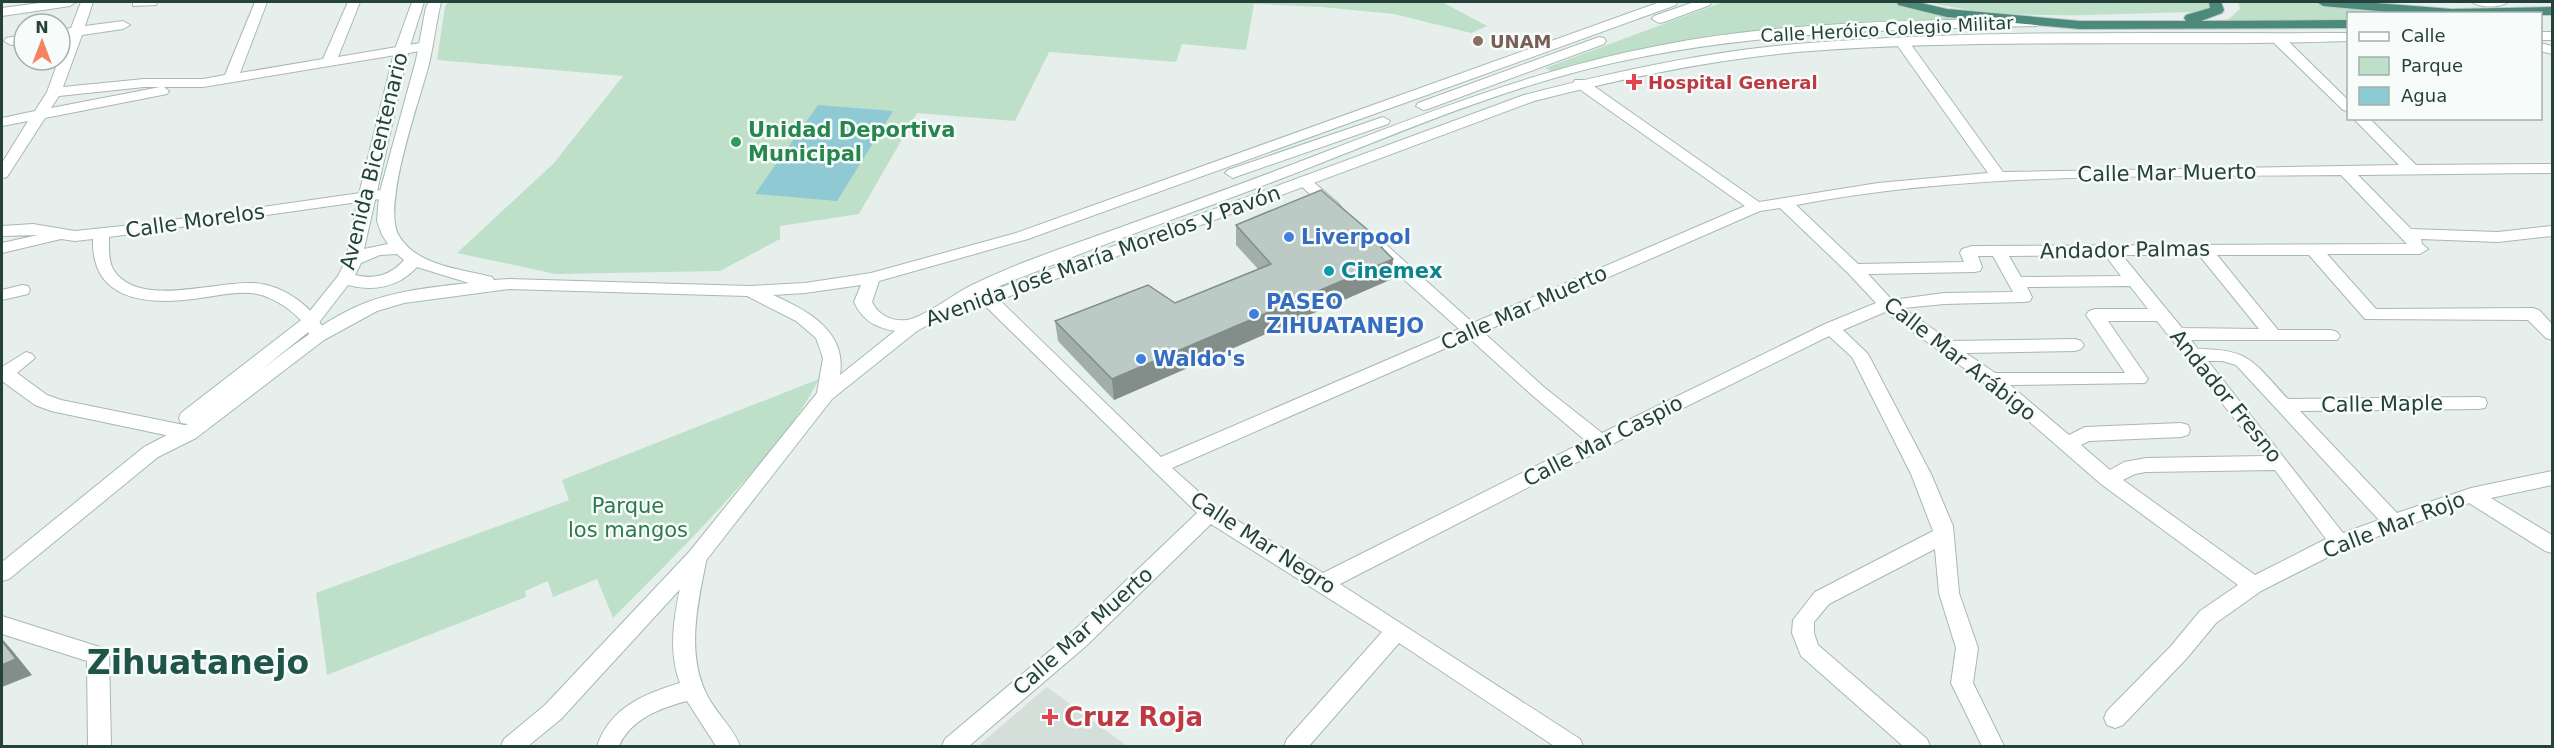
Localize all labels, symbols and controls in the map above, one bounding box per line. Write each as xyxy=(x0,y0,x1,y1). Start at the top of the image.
north arrow xyxy=(12,12,72,72)
street label: Calle Heróico Colegio Militar xyxy=(1760,12,2015,46)
legend xyxy=(2347,12,2542,120)
text: N xyxy=(35,18,49,37)
text: Calle xyxy=(2401,25,2446,46)
place label: UNAM xyxy=(1490,31,1552,52)
marker: UNAM xyxy=(1471,34,1485,48)
street label: Avenida Bicentenario xyxy=(335,50,413,272)
text: Parque xyxy=(2401,55,2463,76)
place label: Hospital General xyxy=(1648,72,1818,93)
marker: Hospital General xyxy=(1625,73,1643,91)
text: Agua xyxy=(2401,85,2447,106)
place label: Unidad Deportiva Municipal xyxy=(748,118,955,166)
marker: Unidad Deportiva Municipal xyxy=(729,135,743,149)
street label: Calle Mar Muerto xyxy=(2077,159,2257,187)
street label: Avenida José María Morelos y Pavón xyxy=(922,180,1284,332)
street label: Calle Morelos xyxy=(124,199,266,243)
place label: Liverpool xyxy=(1301,225,1411,249)
marker: Liverpool xyxy=(1282,230,1296,244)
street label: Andador Palmas xyxy=(2040,237,2210,263)
place label: Cinemex xyxy=(1341,259,1443,283)
street label: Calle Mar Muerto xyxy=(1437,261,1611,355)
marker: Cinemex xyxy=(1322,264,1336,278)
place label: PASEO ZIHUATANEJO xyxy=(1266,290,1424,338)
street label: Calle Mar Arábigo xyxy=(1879,292,2041,426)
marker: PASEO ZIHUATANEJO xyxy=(1247,307,1261,321)
street label: Andador Fresno xyxy=(2165,325,2287,467)
place label: Waldo's xyxy=(1153,347,1245,371)
marker: Waldo's xyxy=(1134,352,1148,366)
street label: Calle Mar Caspio xyxy=(1519,390,1687,492)
street label: Calle Maple xyxy=(2321,391,2443,417)
street label: Calle Mar Negro xyxy=(1186,487,1340,599)
street label: Calle Mar Rojo xyxy=(2320,487,2468,563)
park label: Parque los mangos xyxy=(568,494,688,542)
street label: Calle Mar Muerto xyxy=(1008,562,1158,700)
district label: Zihuatanejo xyxy=(87,643,309,682)
place label: Cruz Roja xyxy=(1064,702,1203,732)
marker: Cruz Roja xyxy=(1041,708,1059,726)

